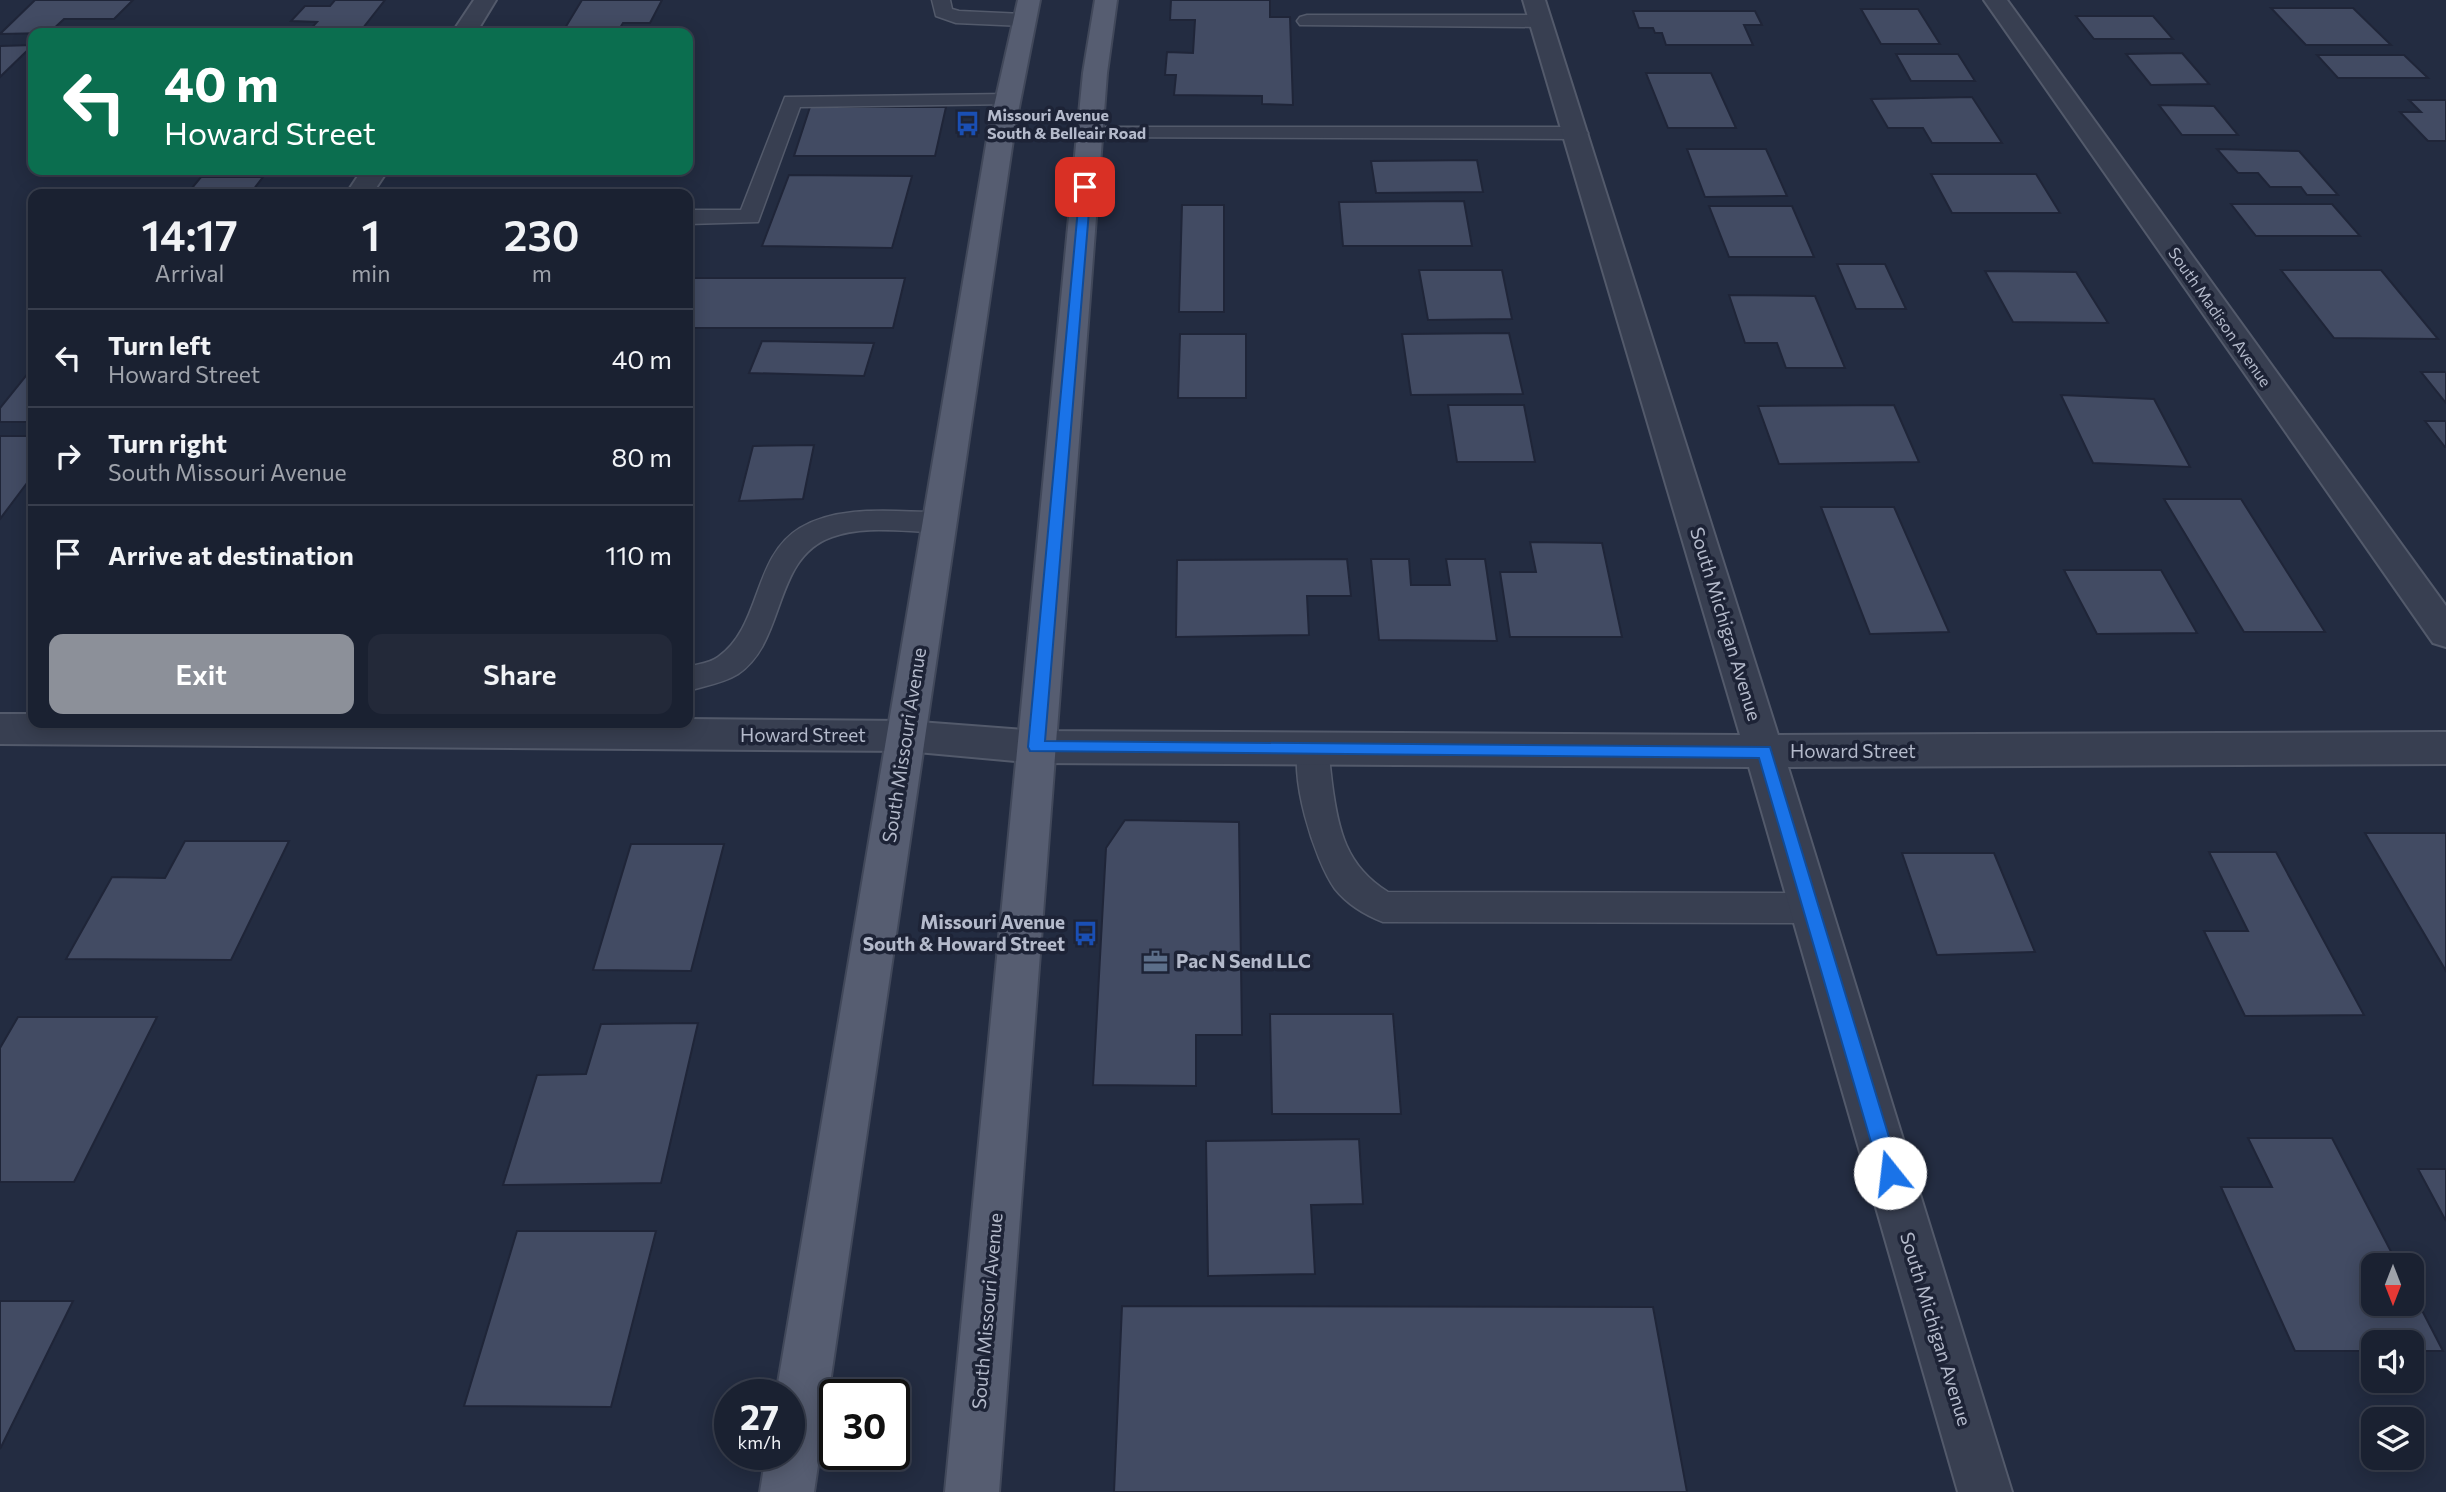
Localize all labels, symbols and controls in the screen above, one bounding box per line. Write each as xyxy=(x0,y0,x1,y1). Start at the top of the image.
text: 40 m xyxy=(164,52,279,112)
icon: left xyxy=(49,56,140,147)
place label: Missouri Avenue South & Belleair Road xyxy=(987,105,1146,142)
bus stop icon: Missouri Avenue South & Belleair Road xyxy=(953,110,981,138)
text: Howard Street xyxy=(164,112,376,152)
pin xyxy=(1055,157,1115,217)
icon: arrive xyxy=(1066,168,1104,206)
text: 14:17 xyxy=(141,208,238,260)
text: 1 xyxy=(361,208,380,260)
text: 230 xyxy=(504,208,580,260)
street label: South Madison Avenue xyxy=(2165,243,2276,390)
text: Arrival xyxy=(155,259,224,287)
text: min xyxy=(351,259,390,287)
text: m xyxy=(532,259,552,287)
text: Turn left xyxy=(108,329,211,360)
icon: left xyxy=(49,339,87,377)
text: 40 m xyxy=(612,343,672,374)
text: Howard Street xyxy=(108,360,260,388)
text: Turn right xyxy=(108,427,227,458)
icon: right xyxy=(49,437,87,475)
text: 80 m xyxy=(612,441,672,472)
text: South Missouri Avenue xyxy=(108,458,347,486)
street label: South Michigan Avenue xyxy=(1686,524,1767,724)
icon: arrive xyxy=(49,535,87,573)
text: Arrive at destination xyxy=(108,539,354,570)
text: 110 m xyxy=(605,539,672,570)
button: Exit xyxy=(49,634,354,714)
button: Share xyxy=(368,634,672,714)
street label: South Missouri Avenue xyxy=(877,646,930,844)
street label: Howard Street xyxy=(740,723,866,746)
street label: Howard Street xyxy=(1790,739,1916,762)
place label: Missouri Avenue South & Howard Street xyxy=(863,910,1065,955)
bus stop icon: Missouri Avenue South & Howard Street xyxy=(1071,919,1099,947)
office icon: Pac N Send LLC xyxy=(1142,947,1170,975)
place label: Pac N Send LLC xyxy=(1176,949,1311,972)
position arrow xyxy=(1853,1136,1927,1210)
street label: South Missouri Avenue xyxy=(966,1212,1007,1410)
street label: South Michigan Avenue xyxy=(1896,1229,1977,1429)
north arrow xyxy=(2361,1253,2424,1316)
map controls xyxy=(2361,1253,2424,1470)
button: sound xyxy=(2361,1330,2424,1393)
speed limit sign: 30 xyxy=(819,1379,910,1470)
text: 27 xyxy=(740,1394,779,1437)
button: layers xyxy=(2361,1407,2424,1470)
text: km/h xyxy=(738,1431,781,1453)

